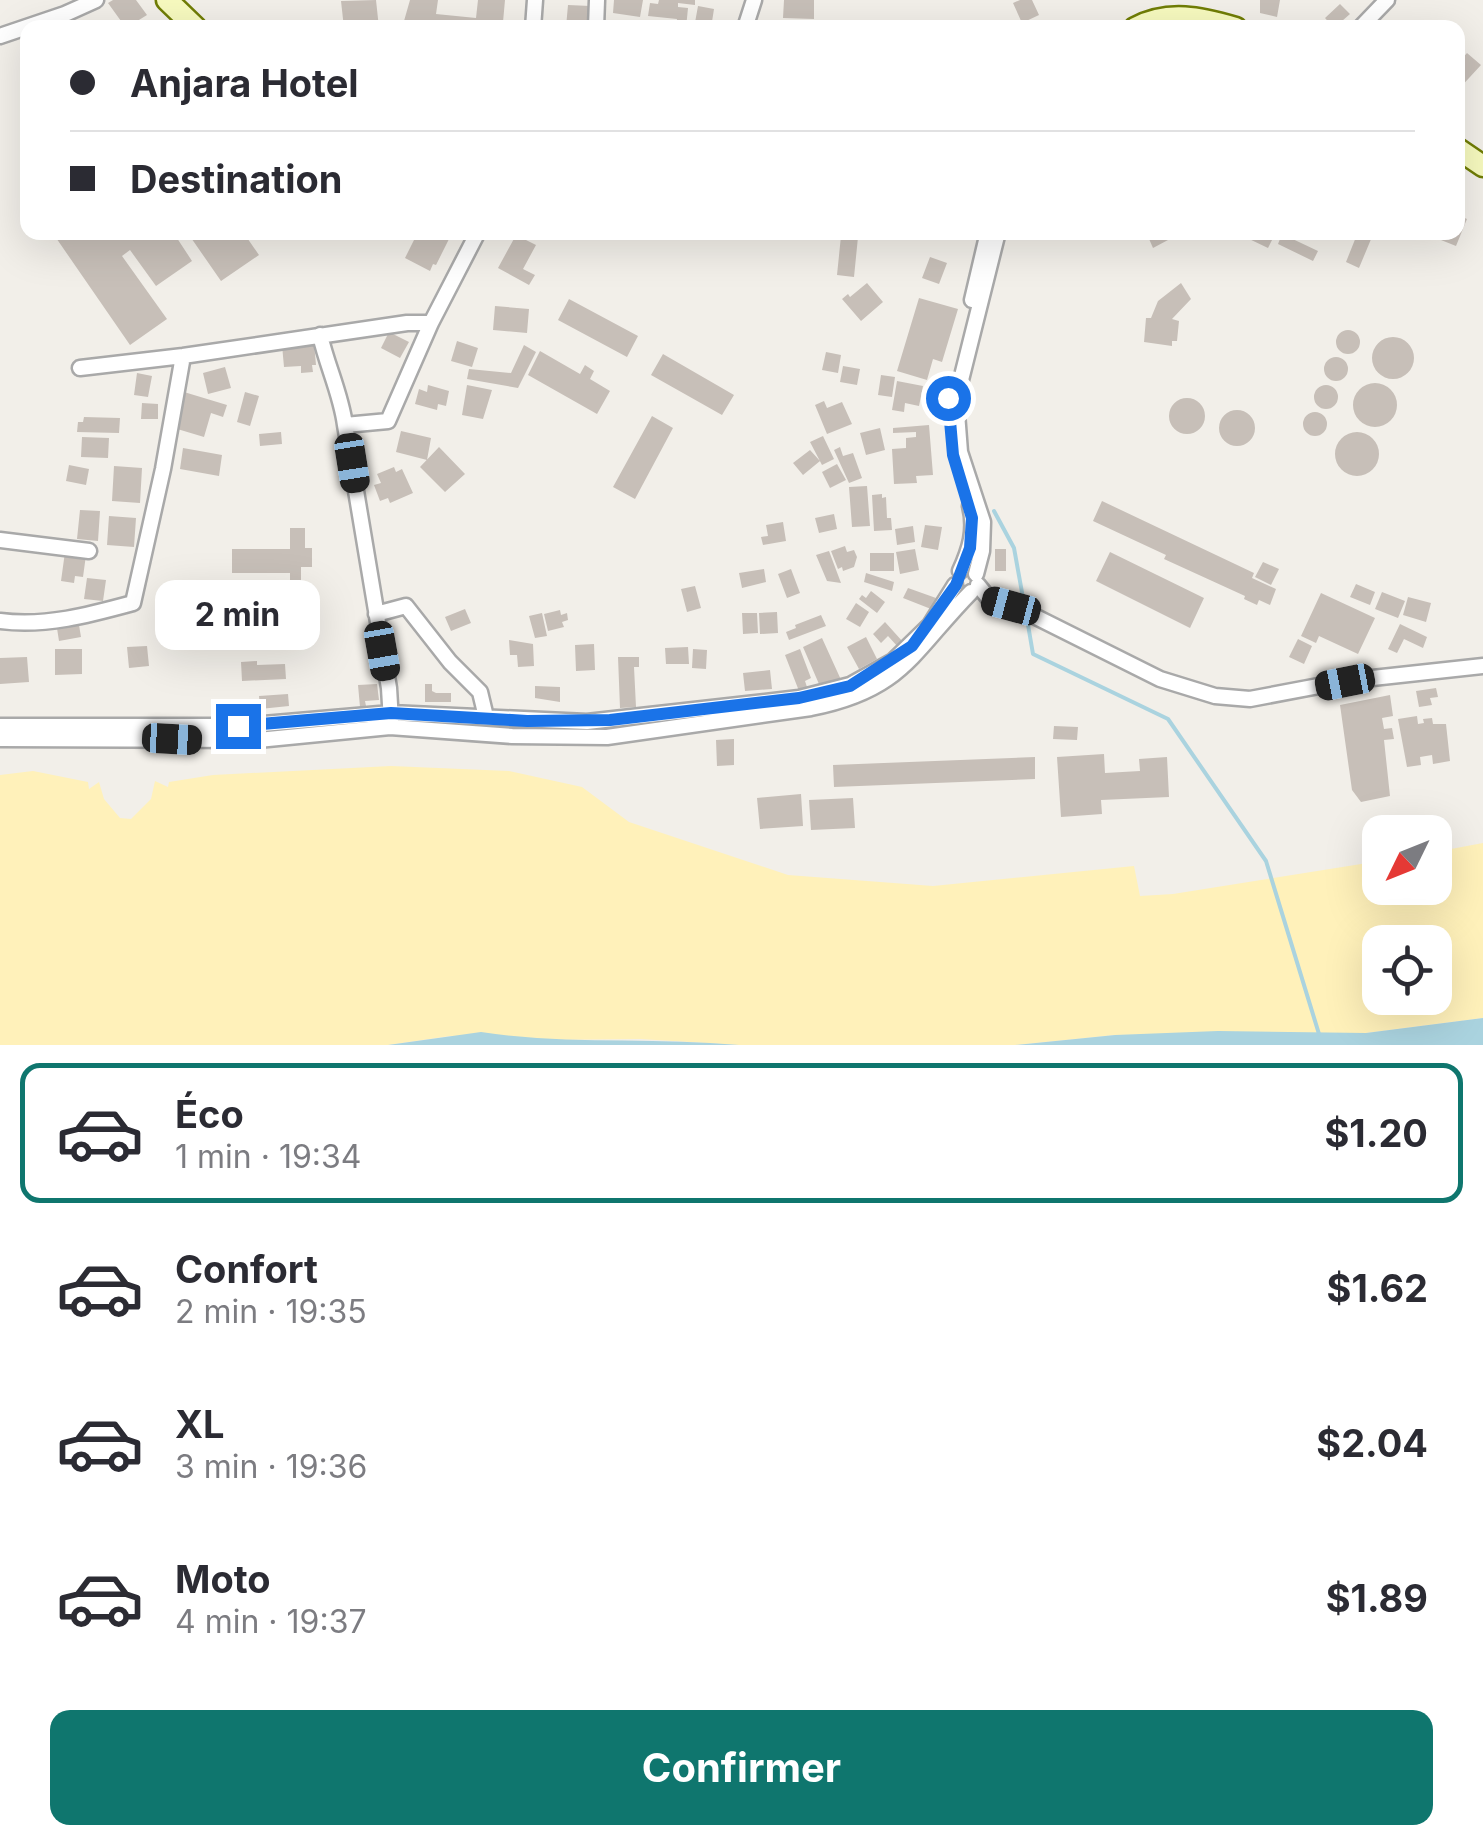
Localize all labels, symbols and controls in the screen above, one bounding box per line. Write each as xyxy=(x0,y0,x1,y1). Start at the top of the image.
text: Anjara Hotel xyxy=(130,60,359,106)
text: Destination xyxy=(130,156,342,202)
route start xyxy=(926,376,971,421)
car xyxy=(332,431,372,495)
callout: 2 min xyxy=(156,581,320,651)
car xyxy=(978,584,1044,628)
text: 2 min xyxy=(195,595,280,634)
car xyxy=(362,619,402,683)
car xyxy=(1313,662,1377,702)
route end xyxy=(216,704,261,749)
car xyxy=(141,722,203,756)
north arrow xyxy=(1362,815,1452,905)
map controls xyxy=(1362,815,1452,1015)
button: locate xyxy=(1362,925,1452,1015)
icon: car xyxy=(55,1088,145,1178)
text: Éco xyxy=(175,1091,244,1137)
text: $1.20 xyxy=(1324,1110,1428,1156)
text: 1 min · 19:34 xyxy=(175,1137,361,1176)
icon: car xyxy=(55,1243,145,1333)
text: Confort xyxy=(175,1246,318,1292)
text: $1.62 xyxy=(1327,1265,1428,1311)
text: 2 min · 19:35 xyxy=(175,1292,367,1331)
icon: car xyxy=(55,1398,145,1488)
text: XL xyxy=(175,1401,225,1447)
text: $2.04 xyxy=(1316,1420,1428,1466)
text: 3 min · 19:36 xyxy=(175,1447,367,1486)
icon: car xyxy=(55,1553,145,1643)
text: Moto xyxy=(175,1556,271,1602)
text: $1.89 xyxy=(1326,1575,1428,1621)
text: 4 min · 19:37 xyxy=(175,1602,367,1641)
button: Confirmer xyxy=(50,1710,1433,1825)

